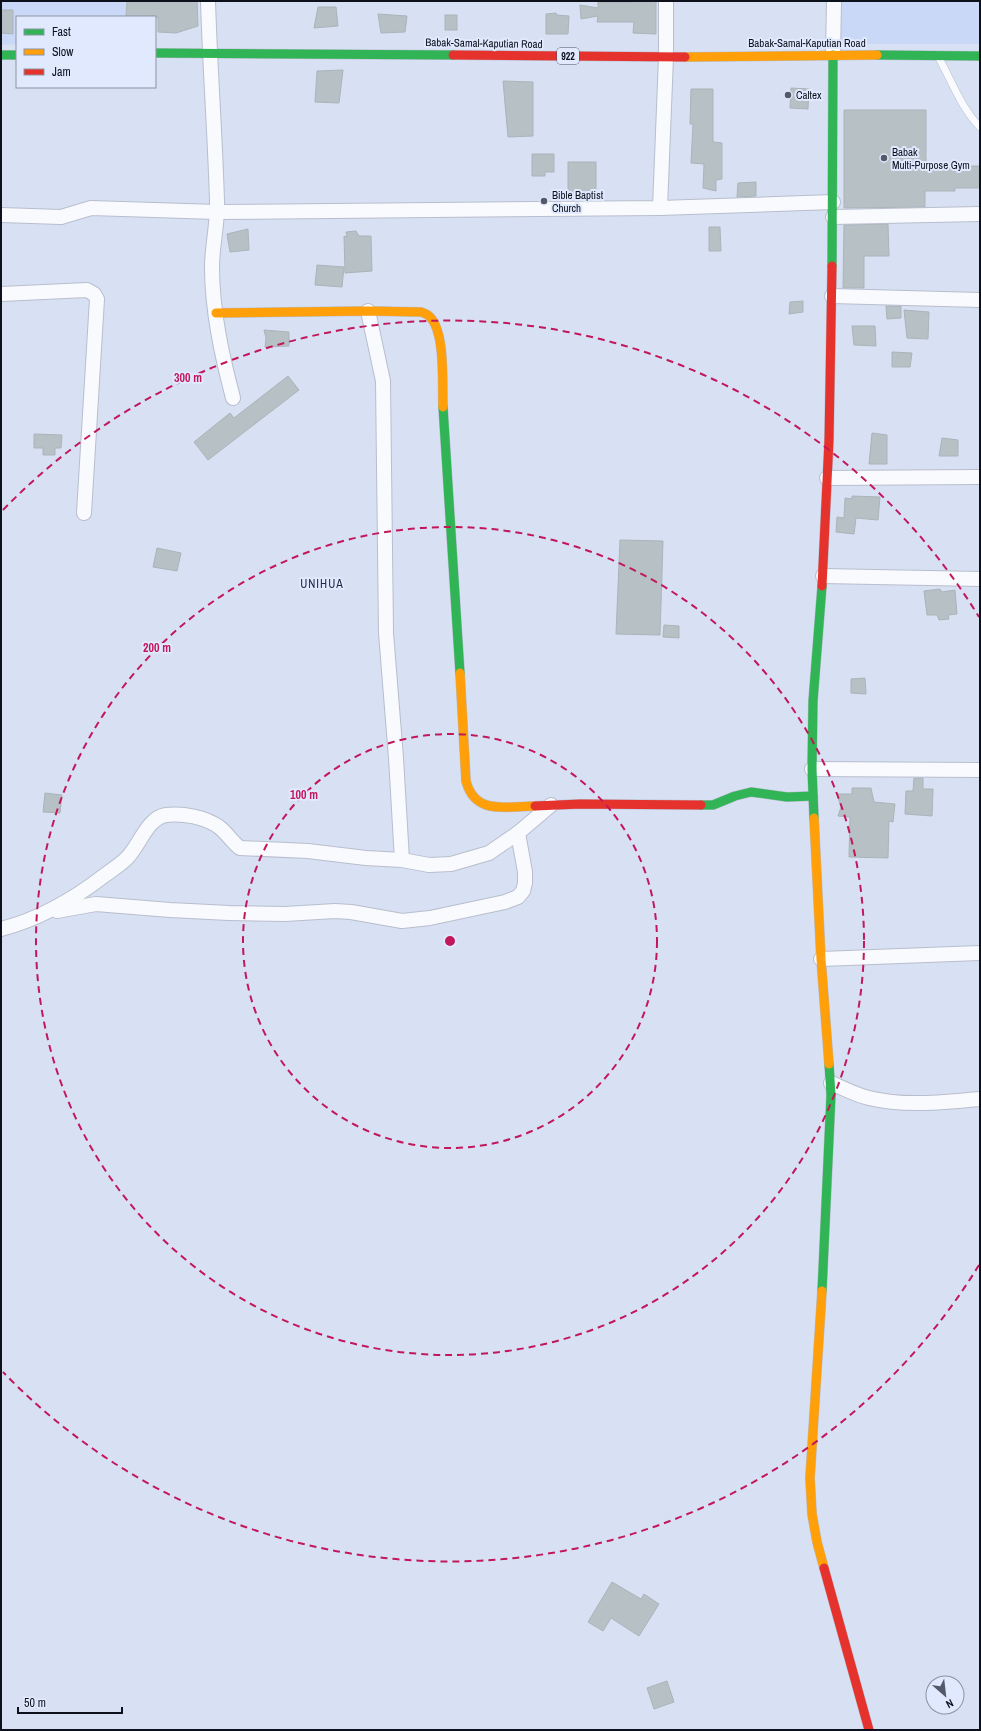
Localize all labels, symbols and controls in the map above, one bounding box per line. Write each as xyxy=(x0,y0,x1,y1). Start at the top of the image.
legend xyxy=(16,16,156,88)
text: Fast xyxy=(52,24,71,40)
street label: Babak-Samal-Kaputian Road xyxy=(425,35,543,51)
street label: Babak-Samal-Kaputian Road xyxy=(748,36,866,50)
text: Slow xyxy=(52,44,74,60)
road number: 922 xyxy=(557,48,579,64)
text: Jam xyxy=(52,64,71,80)
place label: Caltex xyxy=(796,88,822,102)
marker: Caltex xyxy=(783,90,793,100)
place label: Babak Multi-Purpose Gym xyxy=(892,145,970,172)
marker: Babak Multi-Purpose Gym xyxy=(879,153,889,163)
place label: Bible Baptist Church xyxy=(552,188,604,215)
marker: Bible Baptist Church xyxy=(539,196,549,206)
text: 300 m xyxy=(174,370,202,386)
district label: UNIHUA xyxy=(300,576,344,592)
text: 200 m xyxy=(143,640,171,656)
text: 100 m xyxy=(290,787,318,803)
centre of rings xyxy=(443,934,457,948)
north arrow xyxy=(925,1675,965,1715)
scale bar xyxy=(18,1689,122,1715)
text: 50 m xyxy=(24,1695,46,1711)
text: N xyxy=(944,1696,956,1712)

